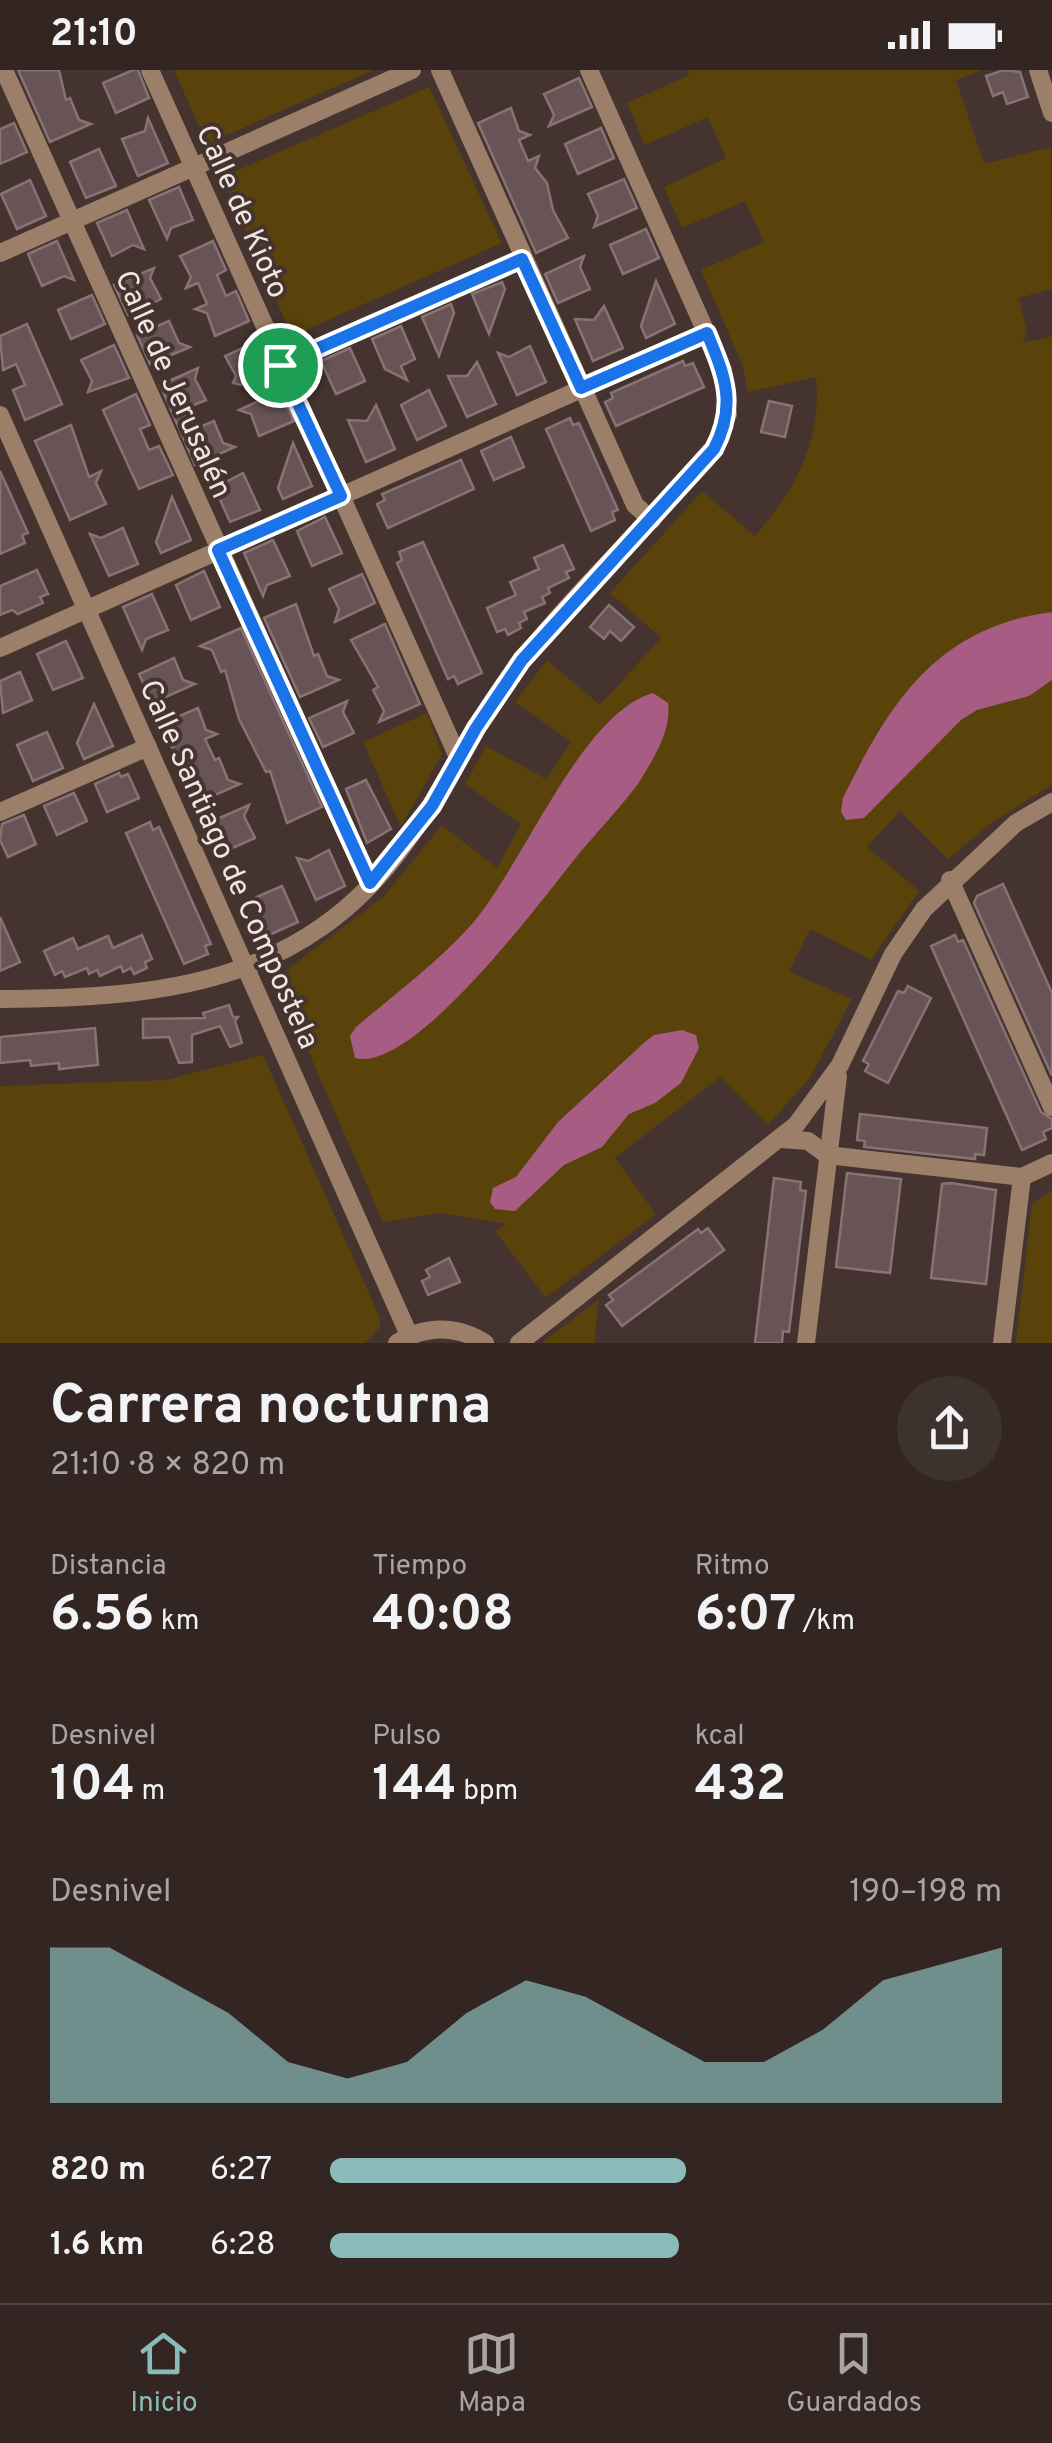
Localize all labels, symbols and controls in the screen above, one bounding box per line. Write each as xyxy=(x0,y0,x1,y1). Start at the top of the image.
text: 21:10 xyxy=(50,11,138,60)
street label: Calle de Kioto xyxy=(186,120,295,304)
street label: Calle de Jerusalén xyxy=(105,265,239,505)
pin xyxy=(238,323,323,408)
icon: arrive xyxy=(253,338,308,393)
street label: Calle Santiago de Compostela xyxy=(129,675,326,1055)
text: Carrera nocturna xyxy=(50,1373,491,1443)
button: share xyxy=(897,1376,1002,1481)
text: 21:10 · 8 × 820 m xyxy=(50,1446,285,1486)
text: Distancia xyxy=(50,1549,166,1585)
text: Tiempo xyxy=(372,1549,467,1585)
text: Ritmo xyxy=(695,1549,770,1585)
text: 6.56 xyxy=(50,1585,154,1648)
text: 40:08 xyxy=(372,1585,514,1648)
text: 6:07 xyxy=(695,1585,796,1648)
text: km xyxy=(154,1604,200,1640)
text: /km xyxy=(796,1604,855,1640)
text: Desnivel xyxy=(50,1719,156,1755)
text: Pulso xyxy=(372,1719,441,1755)
text: kcal xyxy=(695,1719,744,1755)
text: 104 xyxy=(50,1755,135,1818)
text: 144 xyxy=(372,1755,457,1818)
text: 432 xyxy=(695,1755,786,1818)
text: m xyxy=(135,1774,165,1810)
text: bpm xyxy=(457,1774,518,1810)
text: Desnivel xyxy=(50,1873,171,1913)
text: 190–198 m xyxy=(849,1873,1002,1913)
text: 820 m xyxy=(50,2151,146,2191)
text: 6:27 xyxy=(210,2151,272,2191)
text: 1.6 km xyxy=(50,2226,144,2266)
text: 6:28 xyxy=(210,2226,275,2266)
tab: Inicio xyxy=(130,2326,198,2422)
tab: Mapa xyxy=(458,2326,526,2422)
tab: Guardados xyxy=(786,2326,922,2422)

